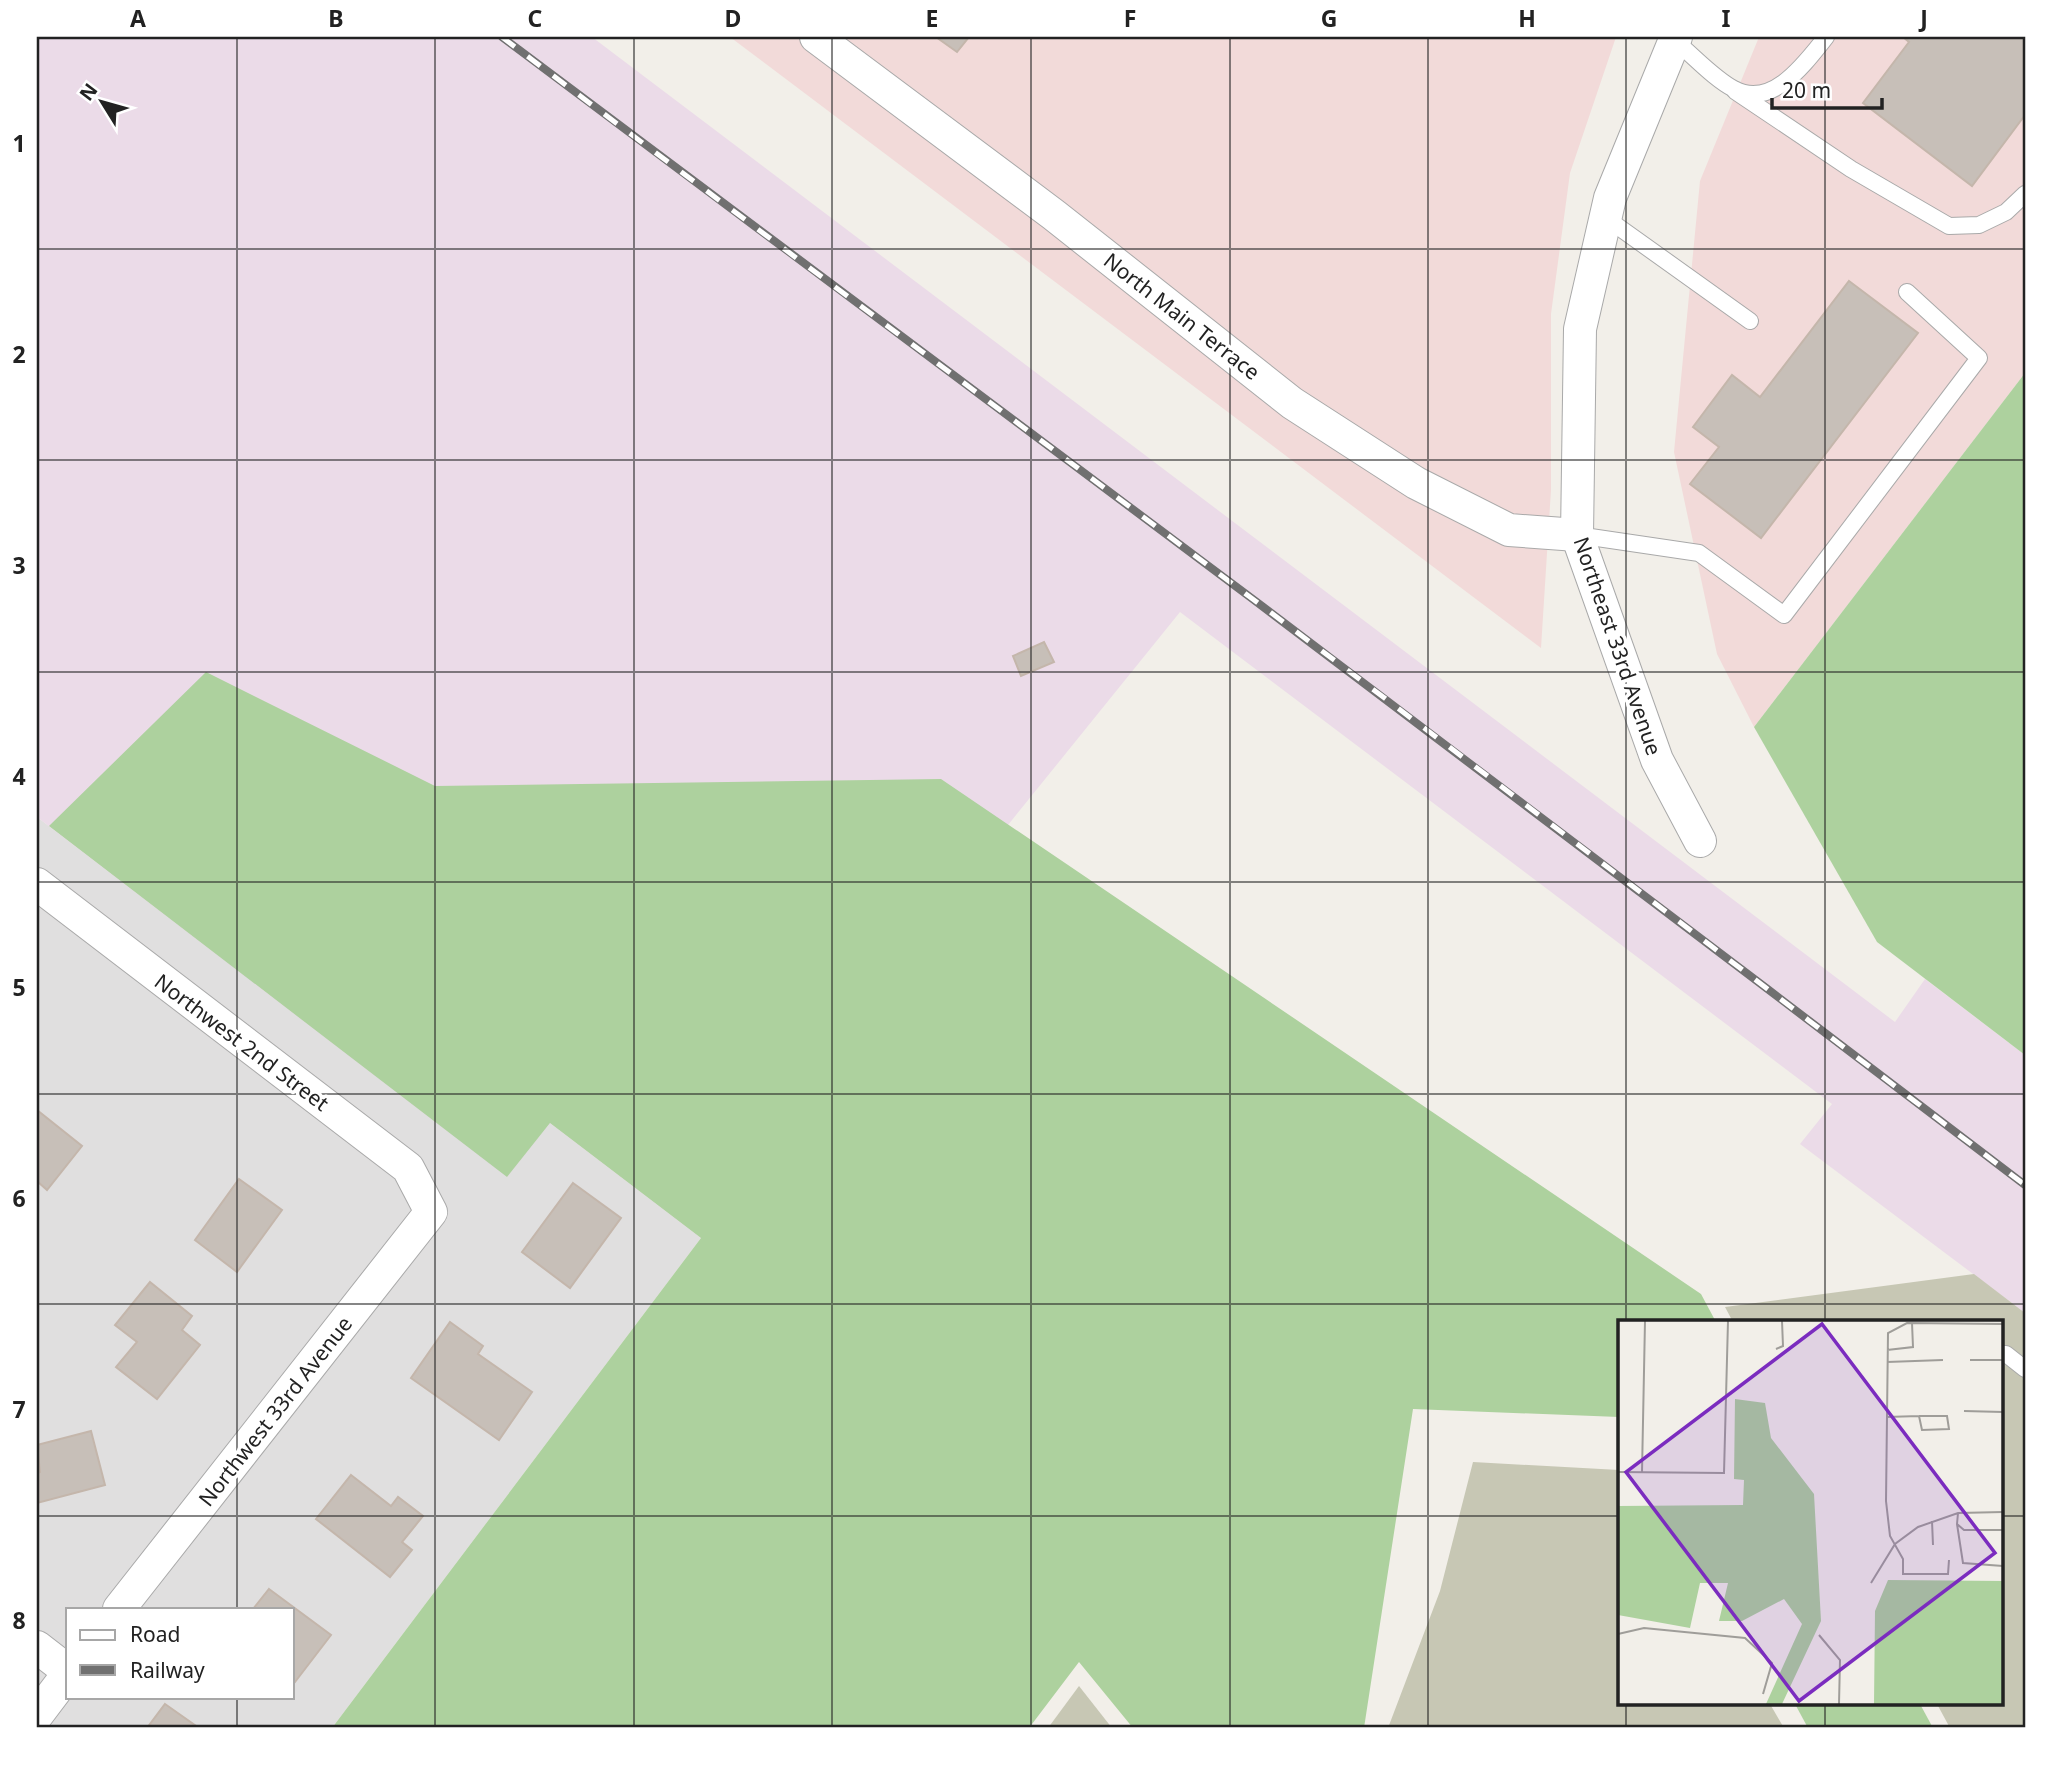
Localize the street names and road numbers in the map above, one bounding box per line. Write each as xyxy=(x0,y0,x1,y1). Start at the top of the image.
street label: North Main Terrace xyxy=(1098,246,1266,386)
street label: Northeast 33rd Avenue xyxy=(1567,533,1669,759)
street label: Northwest 2nd Street xyxy=(149,967,335,1117)
street label: Northwest 33rd Avenue xyxy=(192,1310,358,1512)

